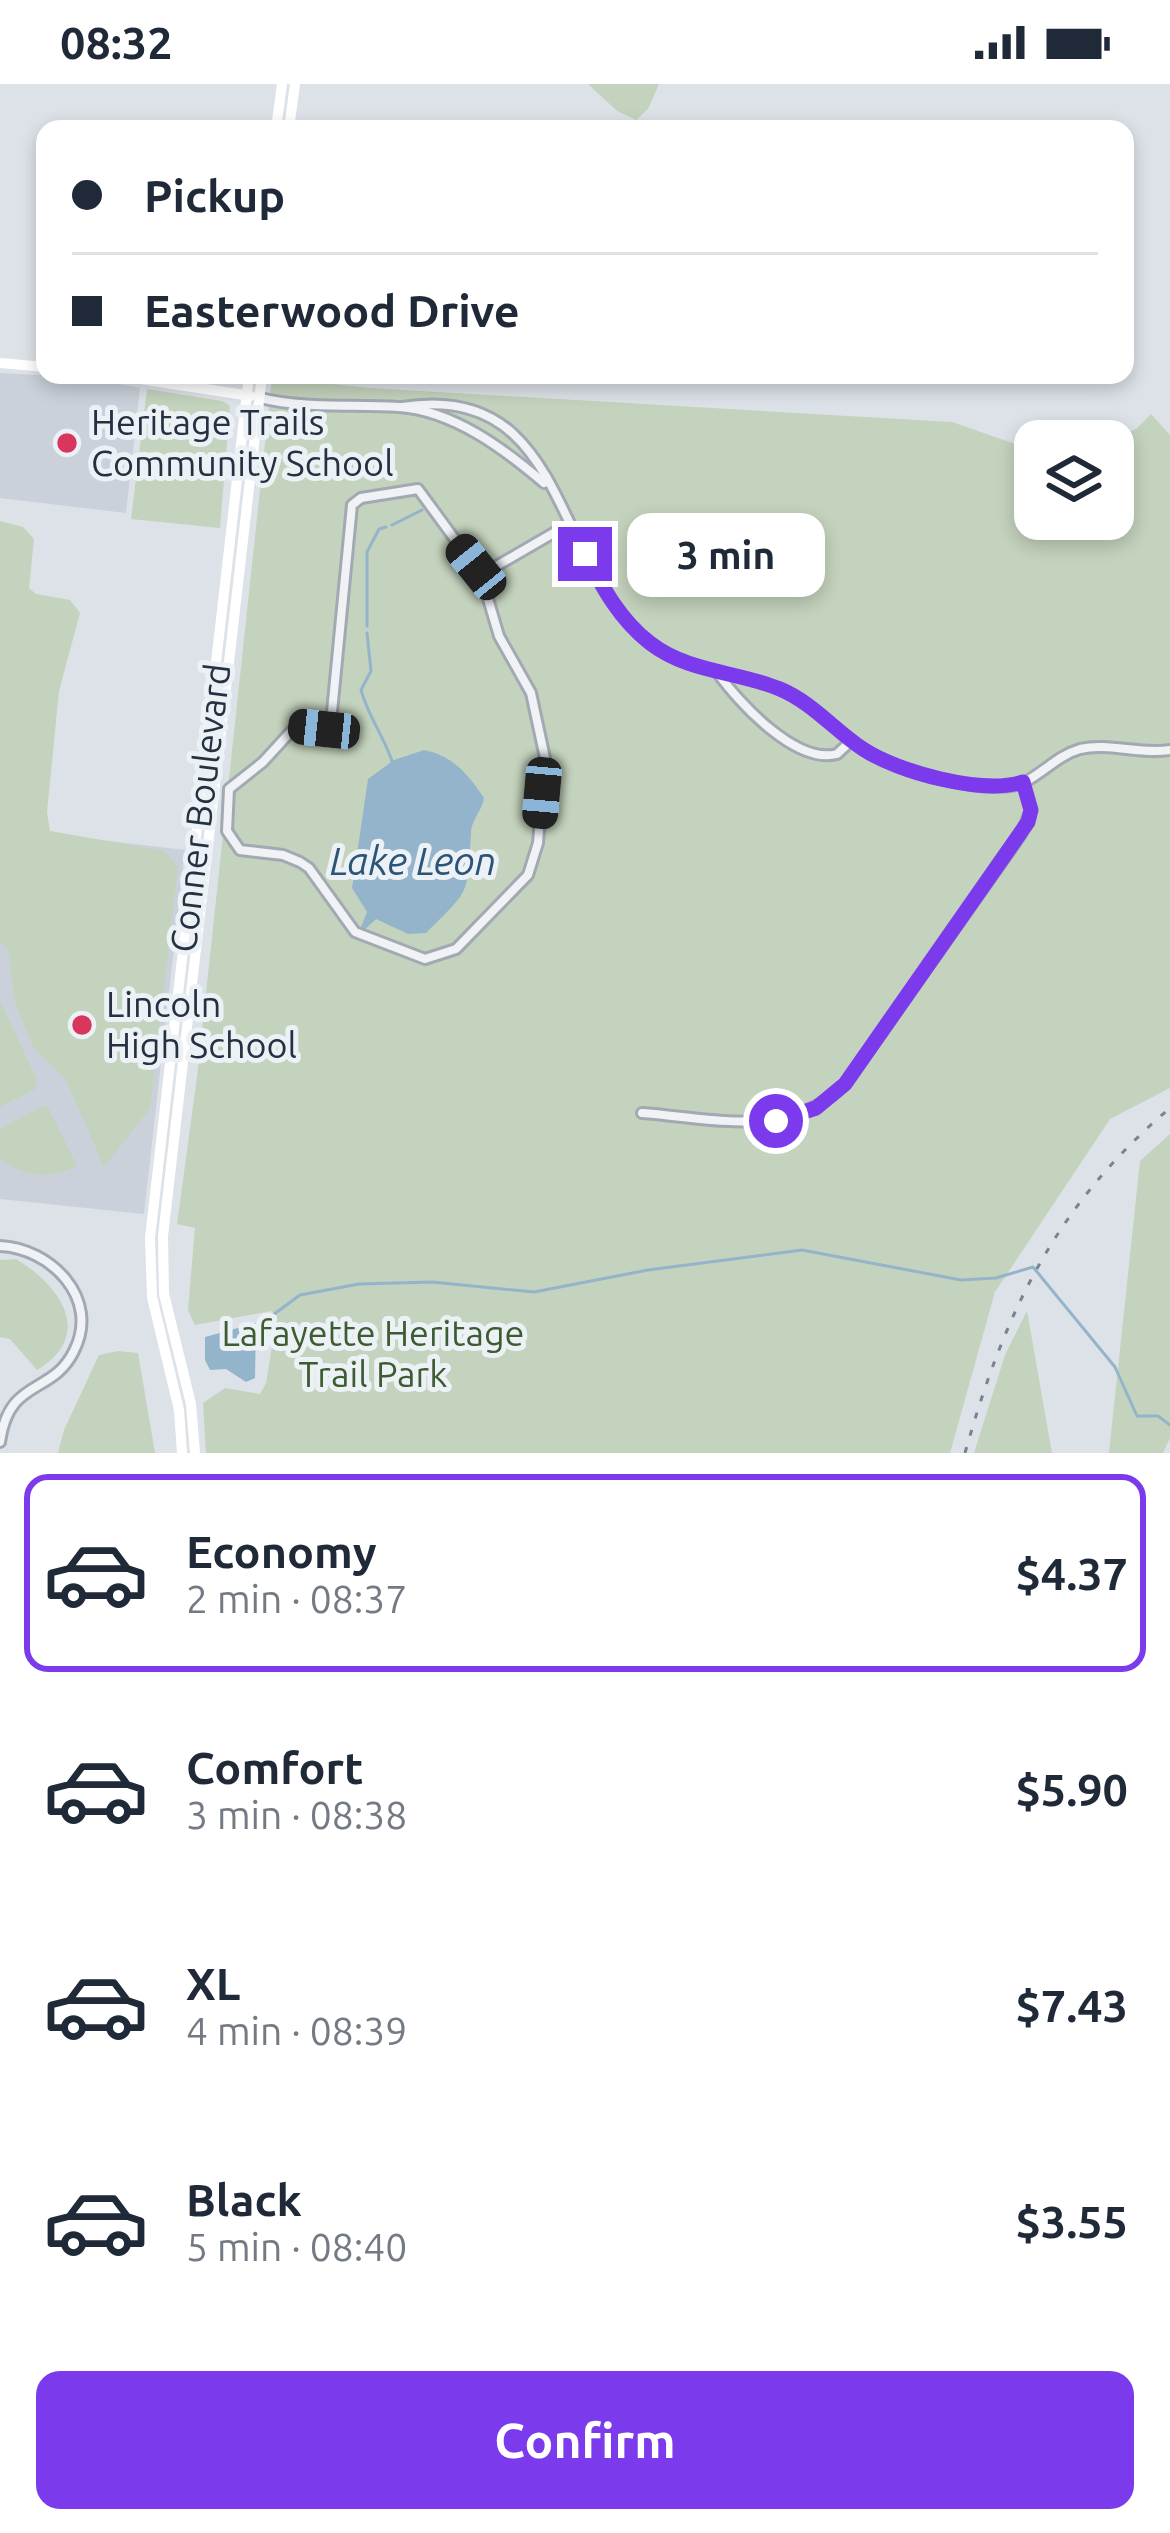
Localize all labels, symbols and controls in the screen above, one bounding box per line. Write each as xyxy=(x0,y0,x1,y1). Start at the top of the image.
text: 08:32 xyxy=(60,17,173,68)
text: Pickup xyxy=(144,170,285,221)
text: Easterwood Drive xyxy=(144,285,520,336)
place label: Heritage Trails Community School xyxy=(91,401,394,483)
map controls xyxy=(1014,420,1134,540)
button: layers xyxy=(1014,420,1134,540)
marker: Heritage Trails Community School xyxy=(54,430,80,456)
callout: 3 min xyxy=(627,512,825,596)
route end xyxy=(558,527,612,581)
car xyxy=(439,528,513,606)
text: 3 min xyxy=(677,533,775,576)
street label: Conner Boulevard xyxy=(161,661,238,955)
car xyxy=(286,707,362,751)
car xyxy=(521,756,563,830)
water label: Lake Leon xyxy=(330,839,496,882)
place label: Lincoln High School xyxy=(106,983,297,1065)
marker: Lincoln High School xyxy=(69,1012,95,1038)
route start xyxy=(749,1094,803,1148)
park label: Lafayette Heritage Trail Park xyxy=(221,1312,525,1394)
icon: car xyxy=(42,1519,150,1627)
text: Economy xyxy=(186,1526,377,1577)
text: $4.37 xyxy=(1015,1548,1128,1599)
text: 2 min · 08:37 xyxy=(186,1577,407,1620)
icon: car xyxy=(42,1735,150,1843)
text: Comfort xyxy=(186,1742,363,1793)
text: $5.90 xyxy=(1015,1764,1128,1815)
text: 3 min · 08:38 xyxy=(186,1793,407,1836)
icon: car xyxy=(42,1951,150,2059)
text: XL xyxy=(186,1958,240,2009)
text: $7.43 xyxy=(1015,1980,1128,2031)
text: 4 min · 08:39 xyxy=(186,2009,407,2052)
icon: car xyxy=(42,2167,150,2275)
text: Black xyxy=(186,2174,302,2225)
text: $3.55 xyxy=(1015,2196,1128,2247)
text: 5 min · 08:40 xyxy=(186,2225,407,2268)
button: Confirm xyxy=(36,2371,1134,2509)

